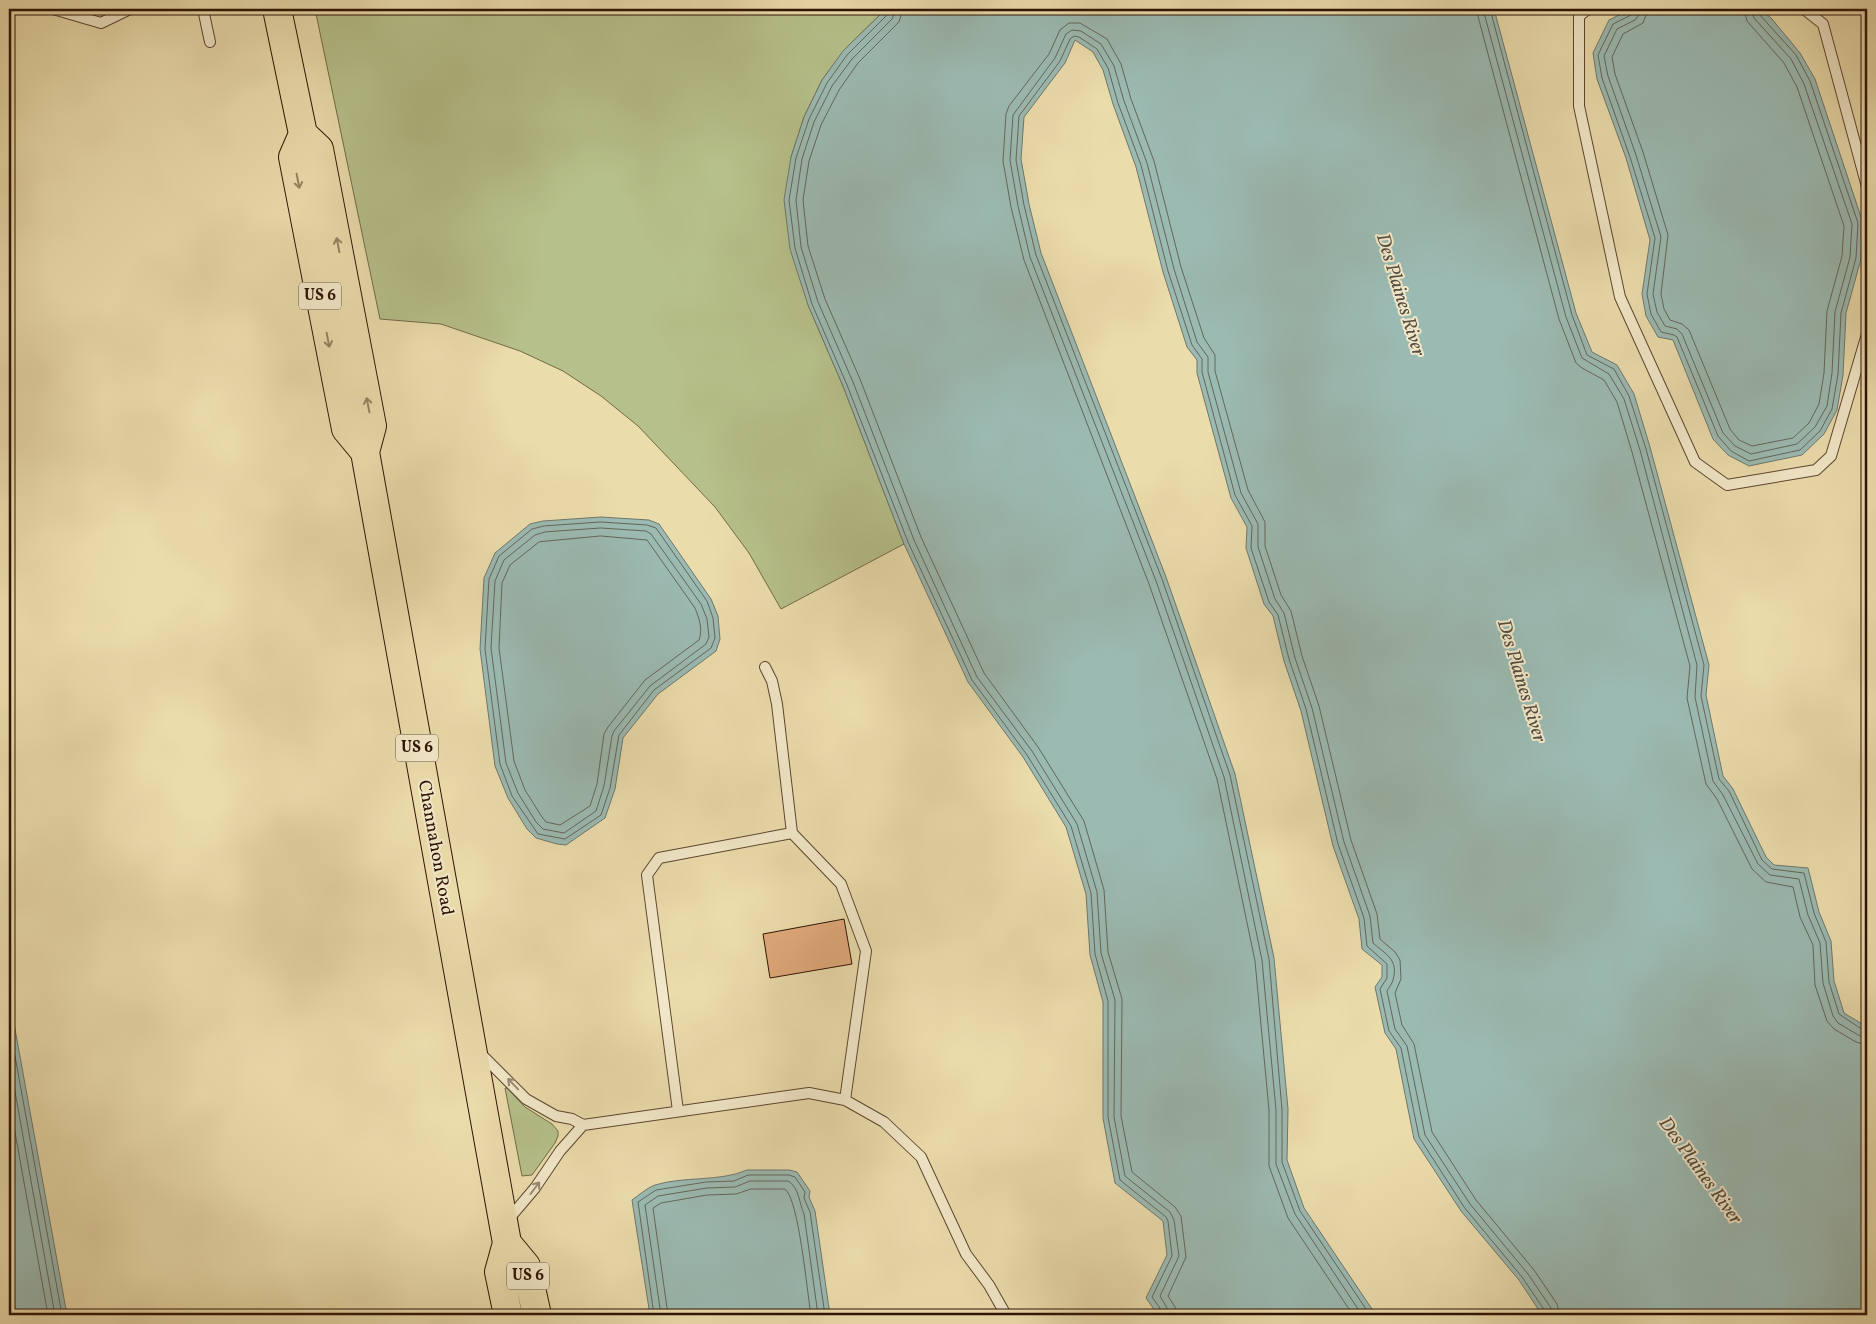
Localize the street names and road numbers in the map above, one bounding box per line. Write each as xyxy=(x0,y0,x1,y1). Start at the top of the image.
road number: US 6 xyxy=(299,282,341,310)
road number: US 6 xyxy=(396,734,438,761)
street label: Channahon Road xyxy=(411,778,459,918)
road number: US 6 xyxy=(507,1262,549,1290)

